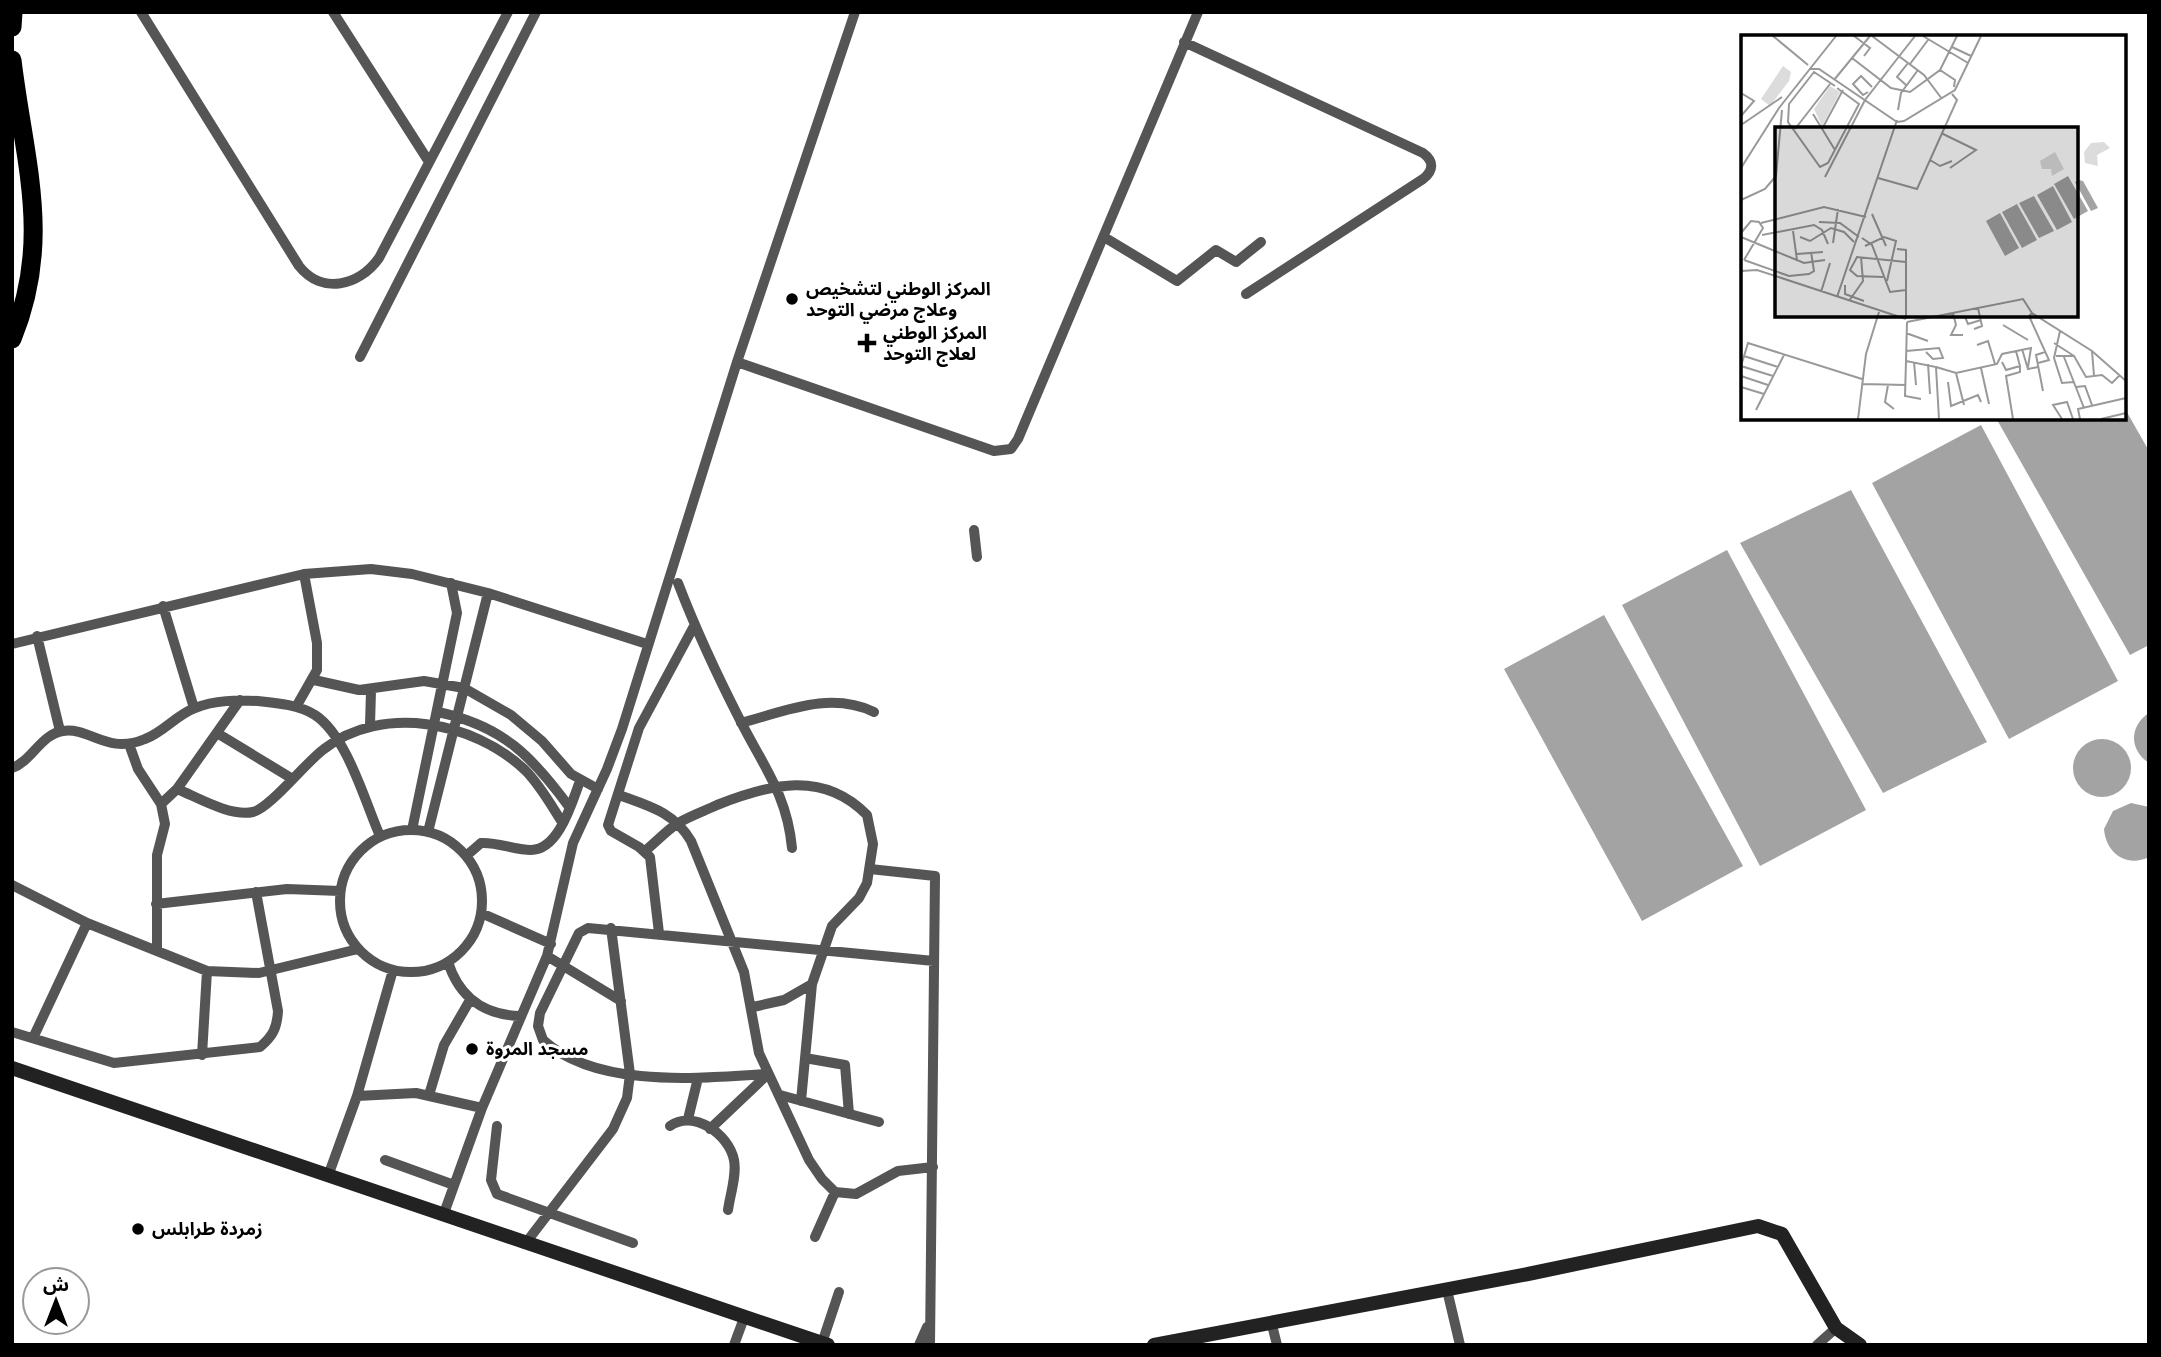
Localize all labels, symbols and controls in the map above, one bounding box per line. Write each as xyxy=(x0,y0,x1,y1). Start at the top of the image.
inset map xyxy=(1741,35,2126,420)
place label: المركز الوطني لتشخيص وعلاج مرضي التوحد xyxy=(806,279,991,324)
marker: المركز الوطني لتشخيص وعلاج مرضي التوحد xyxy=(784,291,800,307)
place label: المركز الوطني لعلاج التوحد xyxy=(883,323,987,367)
marker: المركز الوطني لعلاج التوحد xyxy=(857,333,877,353)
place label: مسجد المروة xyxy=(486,1039,588,1062)
marker: مسجد المروة xyxy=(464,1041,480,1057)
place label: زمردة طرابلس xyxy=(152,1219,263,1242)
marker: زمردة طرابلس xyxy=(130,1221,146,1237)
north arrow xyxy=(21,1266,91,1336)
text: ش xyxy=(43,1274,69,1298)

